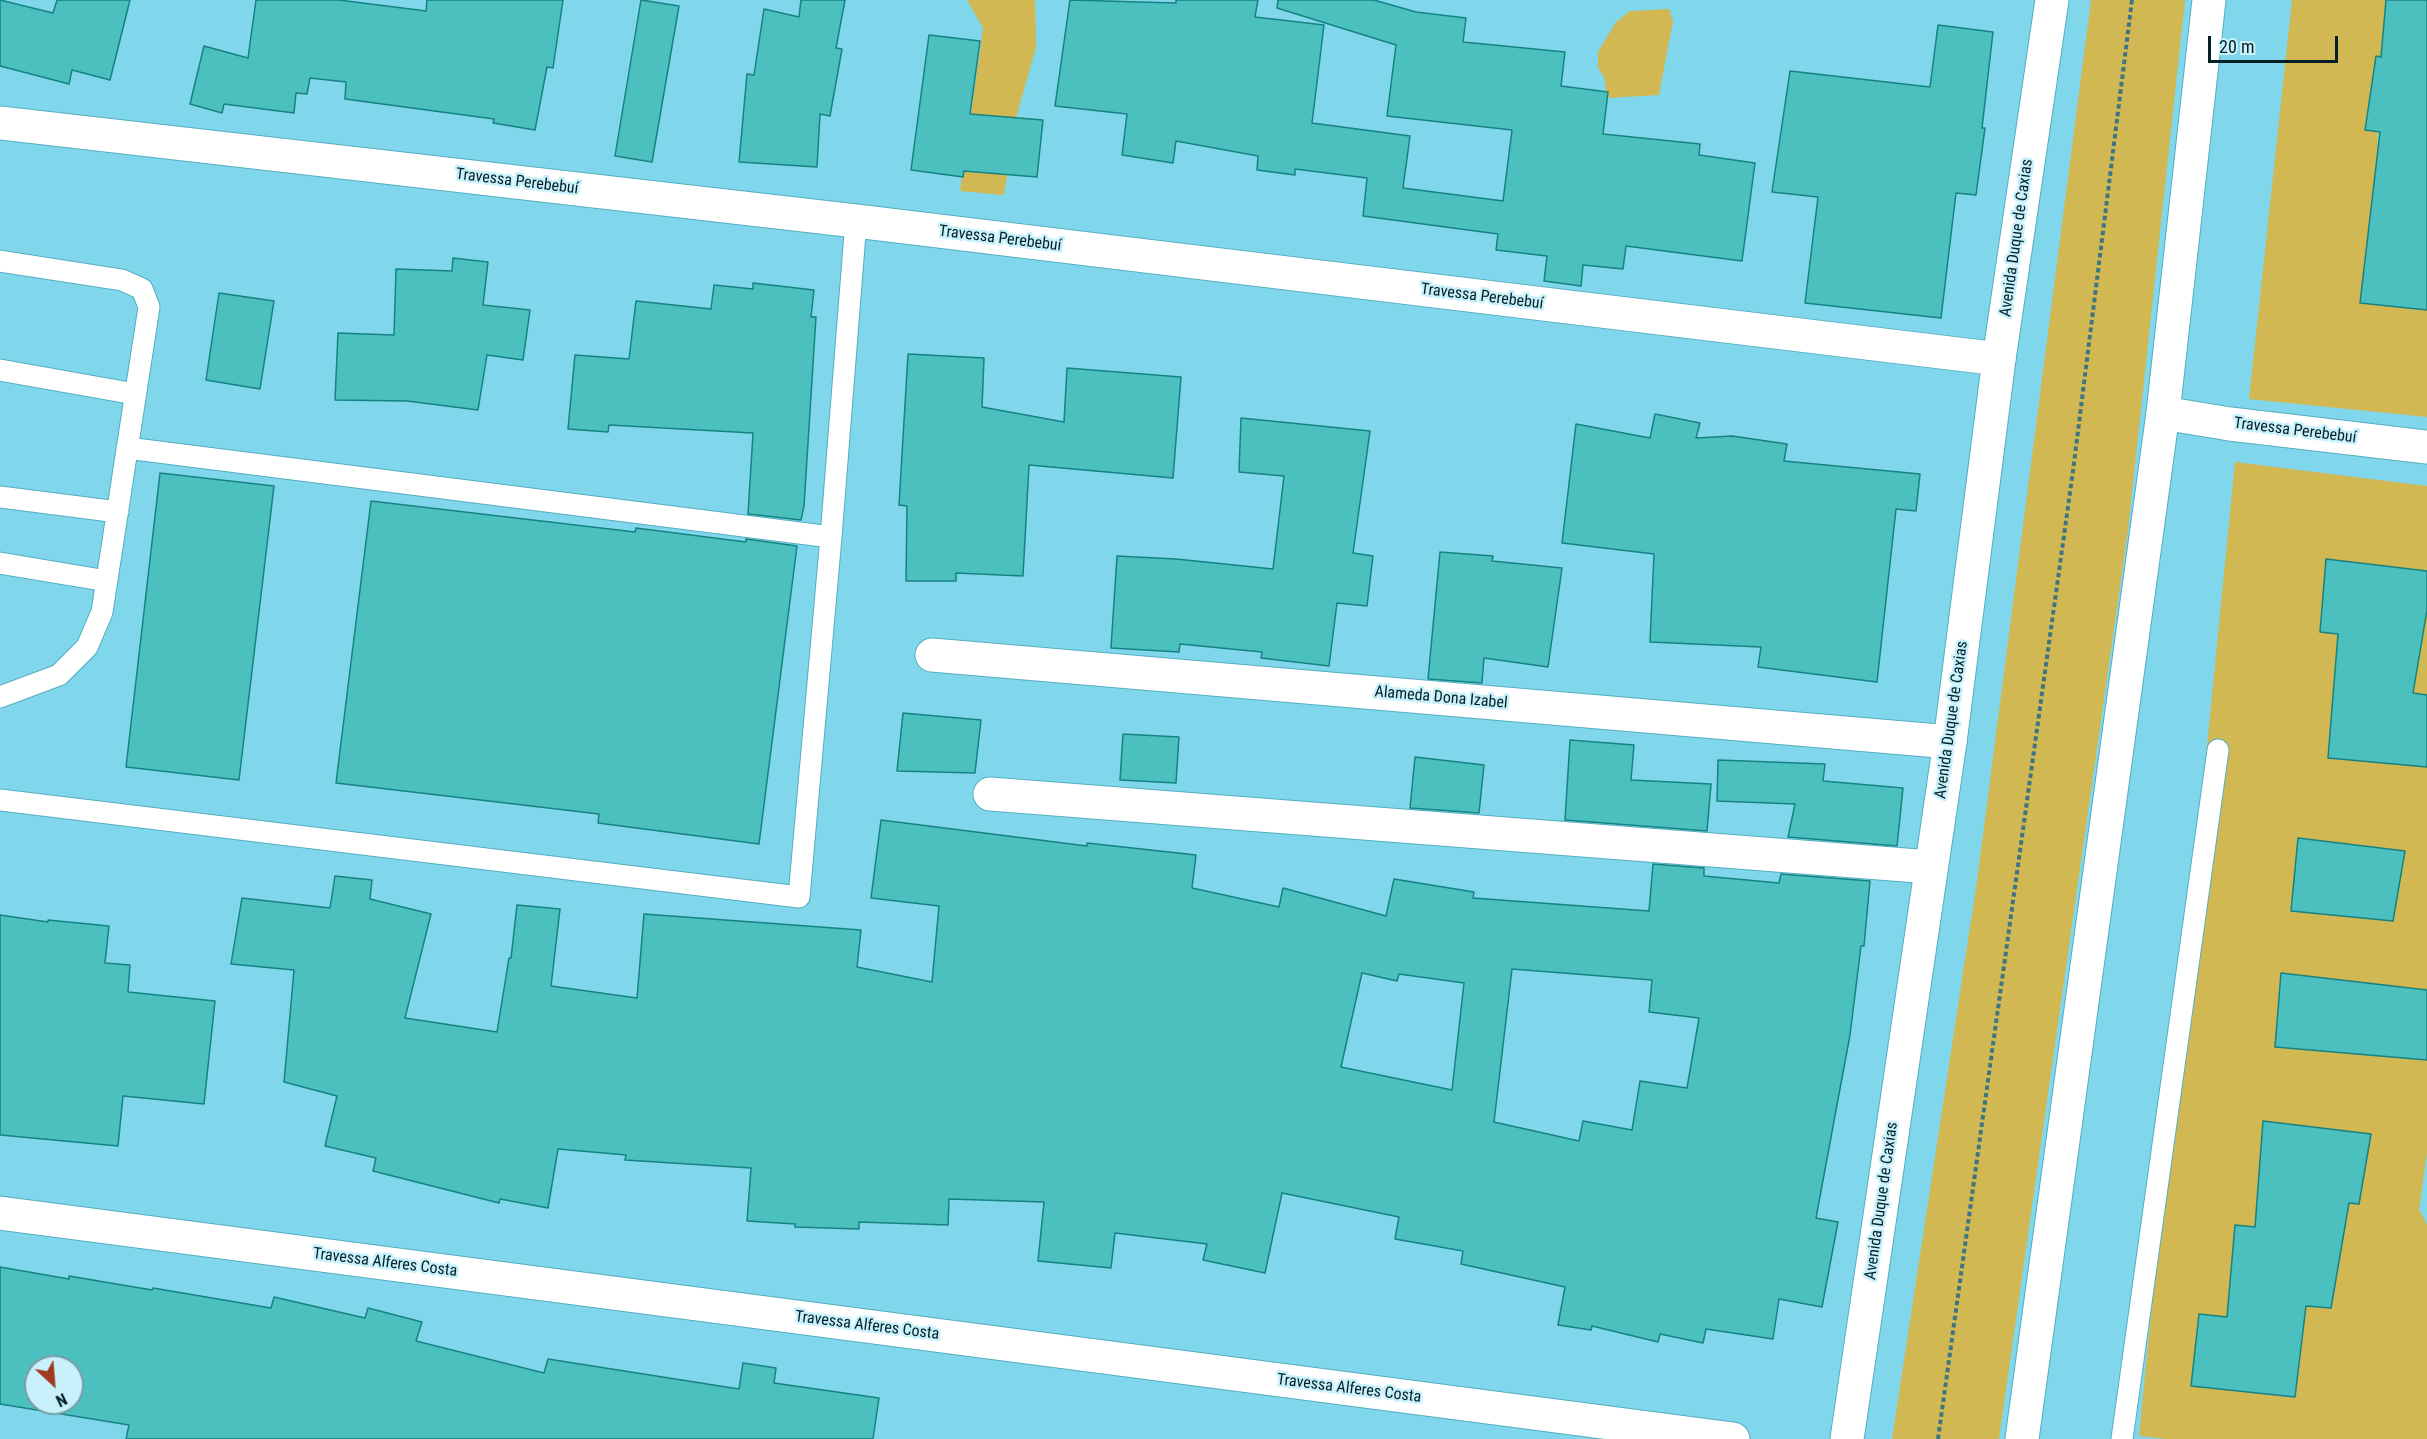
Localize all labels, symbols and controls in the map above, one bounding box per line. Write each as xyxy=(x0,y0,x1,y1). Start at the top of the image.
scale bar xyxy=(2211,24,2342,62)
text: 20 m xyxy=(2219,36,2254,57)
street label: Avenida Duque de Caxias xyxy=(1996,158,2038,318)
street label: Travessa Perebebuí xyxy=(455,165,579,199)
street label: Travessa Perebebuí xyxy=(938,222,1062,256)
street label: Travessa Perebebuí xyxy=(1420,280,1544,314)
street label: Travessa Perebebuí xyxy=(2233,414,2357,448)
street label: Avenida Duque de Caxias xyxy=(1931,640,1973,800)
street label: Alameda Dona Izabel xyxy=(1374,683,1508,713)
street label: Avenida Duque de Caxias xyxy=(1861,1121,1903,1281)
street label: Travessa Alferes Costa xyxy=(312,1245,458,1281)
street label: Travessa Alferes Costa xyxy=(794,1308,940,1344)
north arrow xyxy=(24,1355,84,1415)
street label: Travessa Alferes Costa xyxy=(1276,1371,1422,1407)
text: N xyxy=(53,1389,70,1411)

